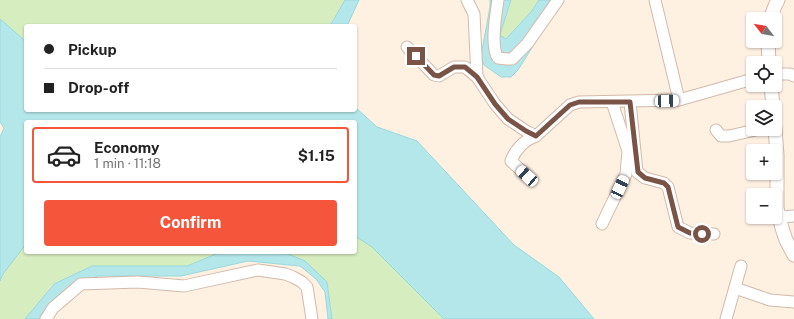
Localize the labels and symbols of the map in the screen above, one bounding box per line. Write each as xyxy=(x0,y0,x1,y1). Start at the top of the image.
north arrow xyxy=(746,12,782,48)
route end xyxy=(407,47,425,65)
car xyxy=(655,95,679,107)
car xyxy=(514,164,540,188)
car xyxy=(609,174,631,200)
route start xyxy=(693,225,711,243)

